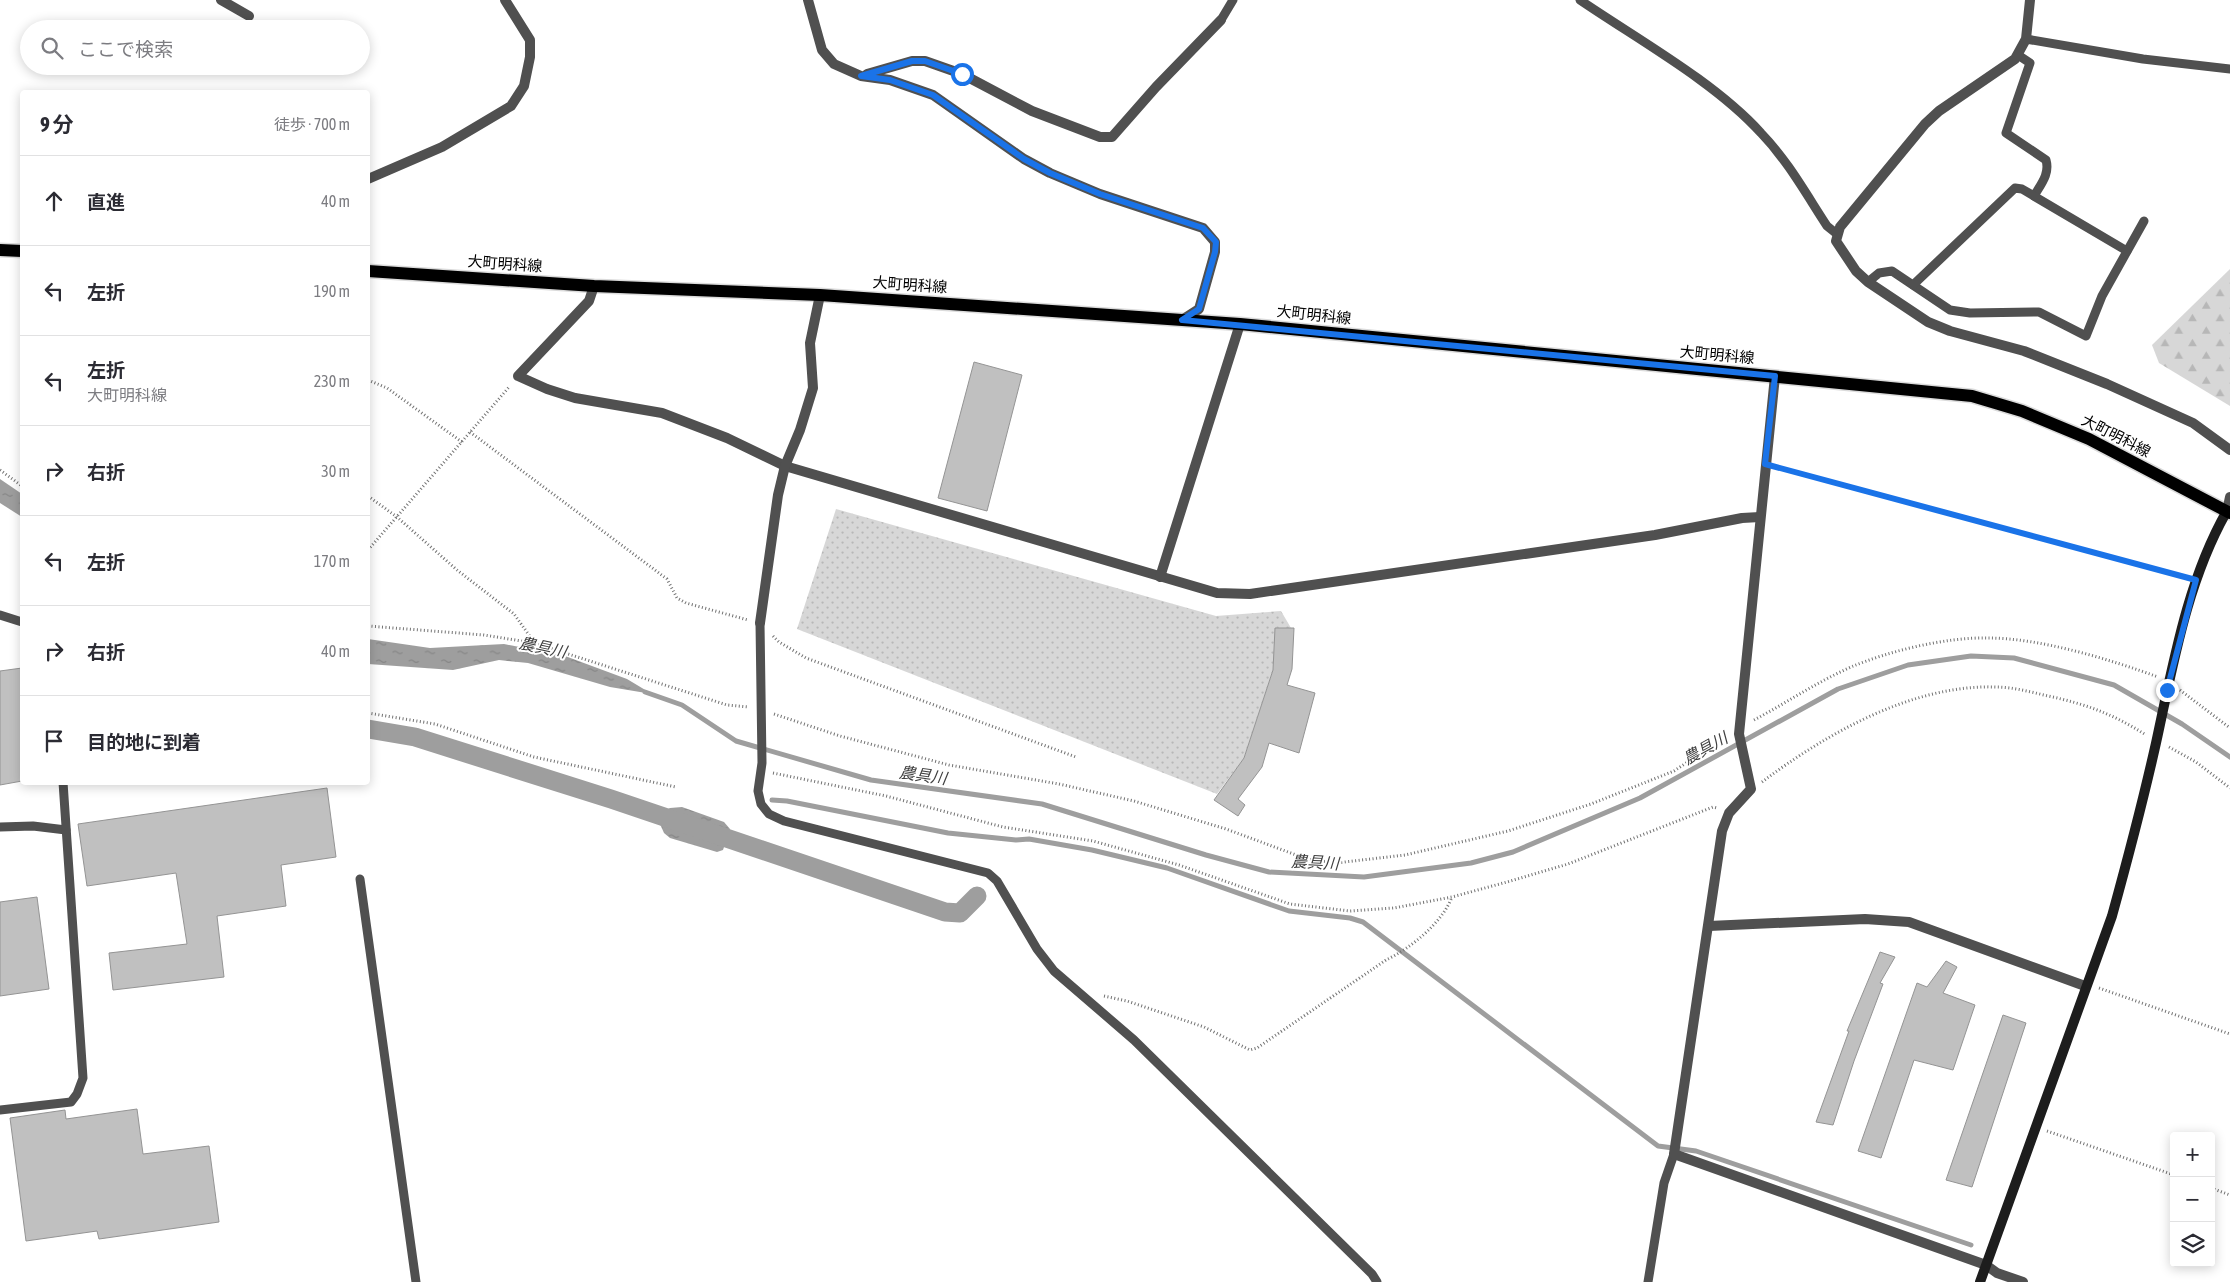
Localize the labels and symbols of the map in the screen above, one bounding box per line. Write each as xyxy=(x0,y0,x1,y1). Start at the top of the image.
route start xyxy=(951,63,974,86)
street label: 大町明科線 xyxy=(467,252,543,275)
street label: 大町明科線 xyxy=(872,273,948,296)
street label: 大町明科線 xyxy=(1276,302,1352,327)
street label: 大町明科線 xyxy=(1679,343,1755,366)
street label: 大町明科線 xyxy=(2079,411,2154,460)
water label: 農具川 xyxy=(518,633,570,661)
route end xyxy=(2156,679,2179,702)
water label: 農具川 xyxy=(1680,728,1732,768)
water label: 農具川 xyxy=(898,763,950,788)
water label: 農具川 xyxy=(1291,852,1341,872)

